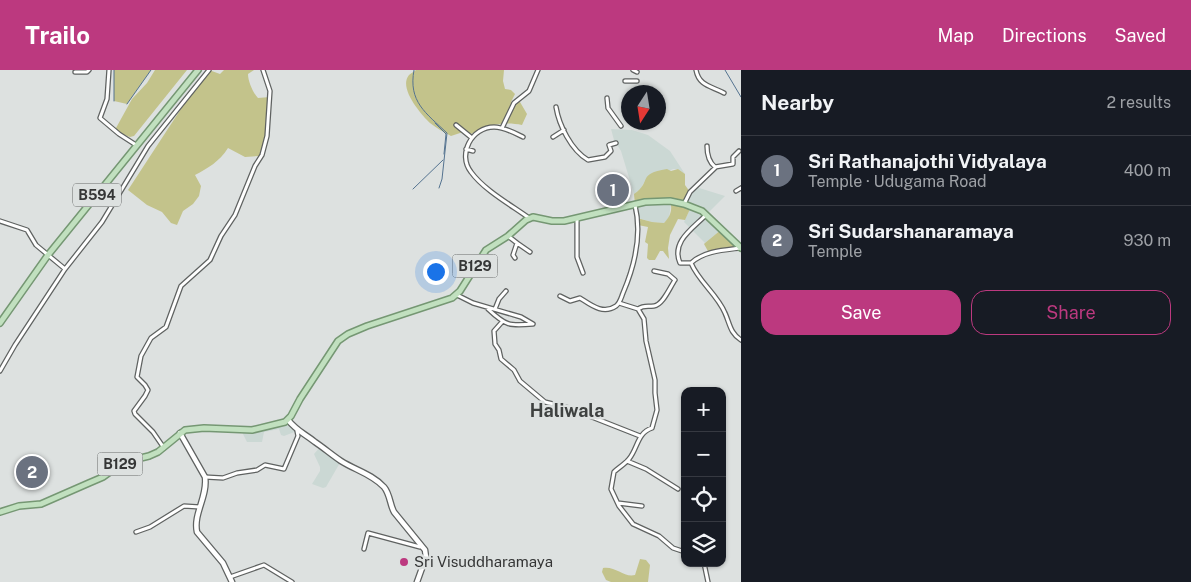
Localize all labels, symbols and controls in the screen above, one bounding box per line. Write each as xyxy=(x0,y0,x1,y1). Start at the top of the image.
text: Trailo xyxy=(25,21,90,49)
text: Map xyxy=(937,25,974,46)
text: Directions xyxy=(1002,25,1087,46)
text: Saved xyxy=(1115,25,1166,46)
north arrow xyxy=(621,85,666,130)
text: Nearby xyxy=(761,90,834,115)
text: 2 results xyxy=(1106,93,1171,112)
text: Sri Rathanajothi Vidyalaya xyxy=(808,150,1047,172)
text: 1 xyxy=(774,161,780,180)
text: 400 m xyxy=(1124,161,1171,180)
pin: 1 xyxy=(597,171,629,209)
text: Temple · Udugama Road xyxy=(808,172,987,191)
road number: B594 xyxy=(73,184,121,206)
text: Sri Sudarshanaramaya xyxy=(808,220,1014,242)
text: 2 xyxy=(772,231,782,250)
text: 930 m xyxy=(1124,231,1171,250)
text: Temple xyxy=(808,242,862,261)
road number: B129 xyxy=(452,255,498,278)
your location xyxy=(423,259,449,285)
button: Save xyxy=(761,290,961,335)
button: Share xyxy=(971,290,1171,335)
map controls xyxy=(681,387,726,567)
button: + xyxy=(681,387,726,432)
district label: Haliwala xyxy=(530,400,604,421)
button: − xyxy=(681,432,726,477)
road number: B129 xyxy=(98,452,142,476)
pin: 2 xyxy=(16,453,48,491)
button: locate xyxy=(681,477,726,522)
button: layers xyxy=(681,522,726,567)
place label: Sri Visuddharamaya xyxy=(414,553,553,570)
marker: Sri Visuddharamaya xyxy=(398,556,410,568)

